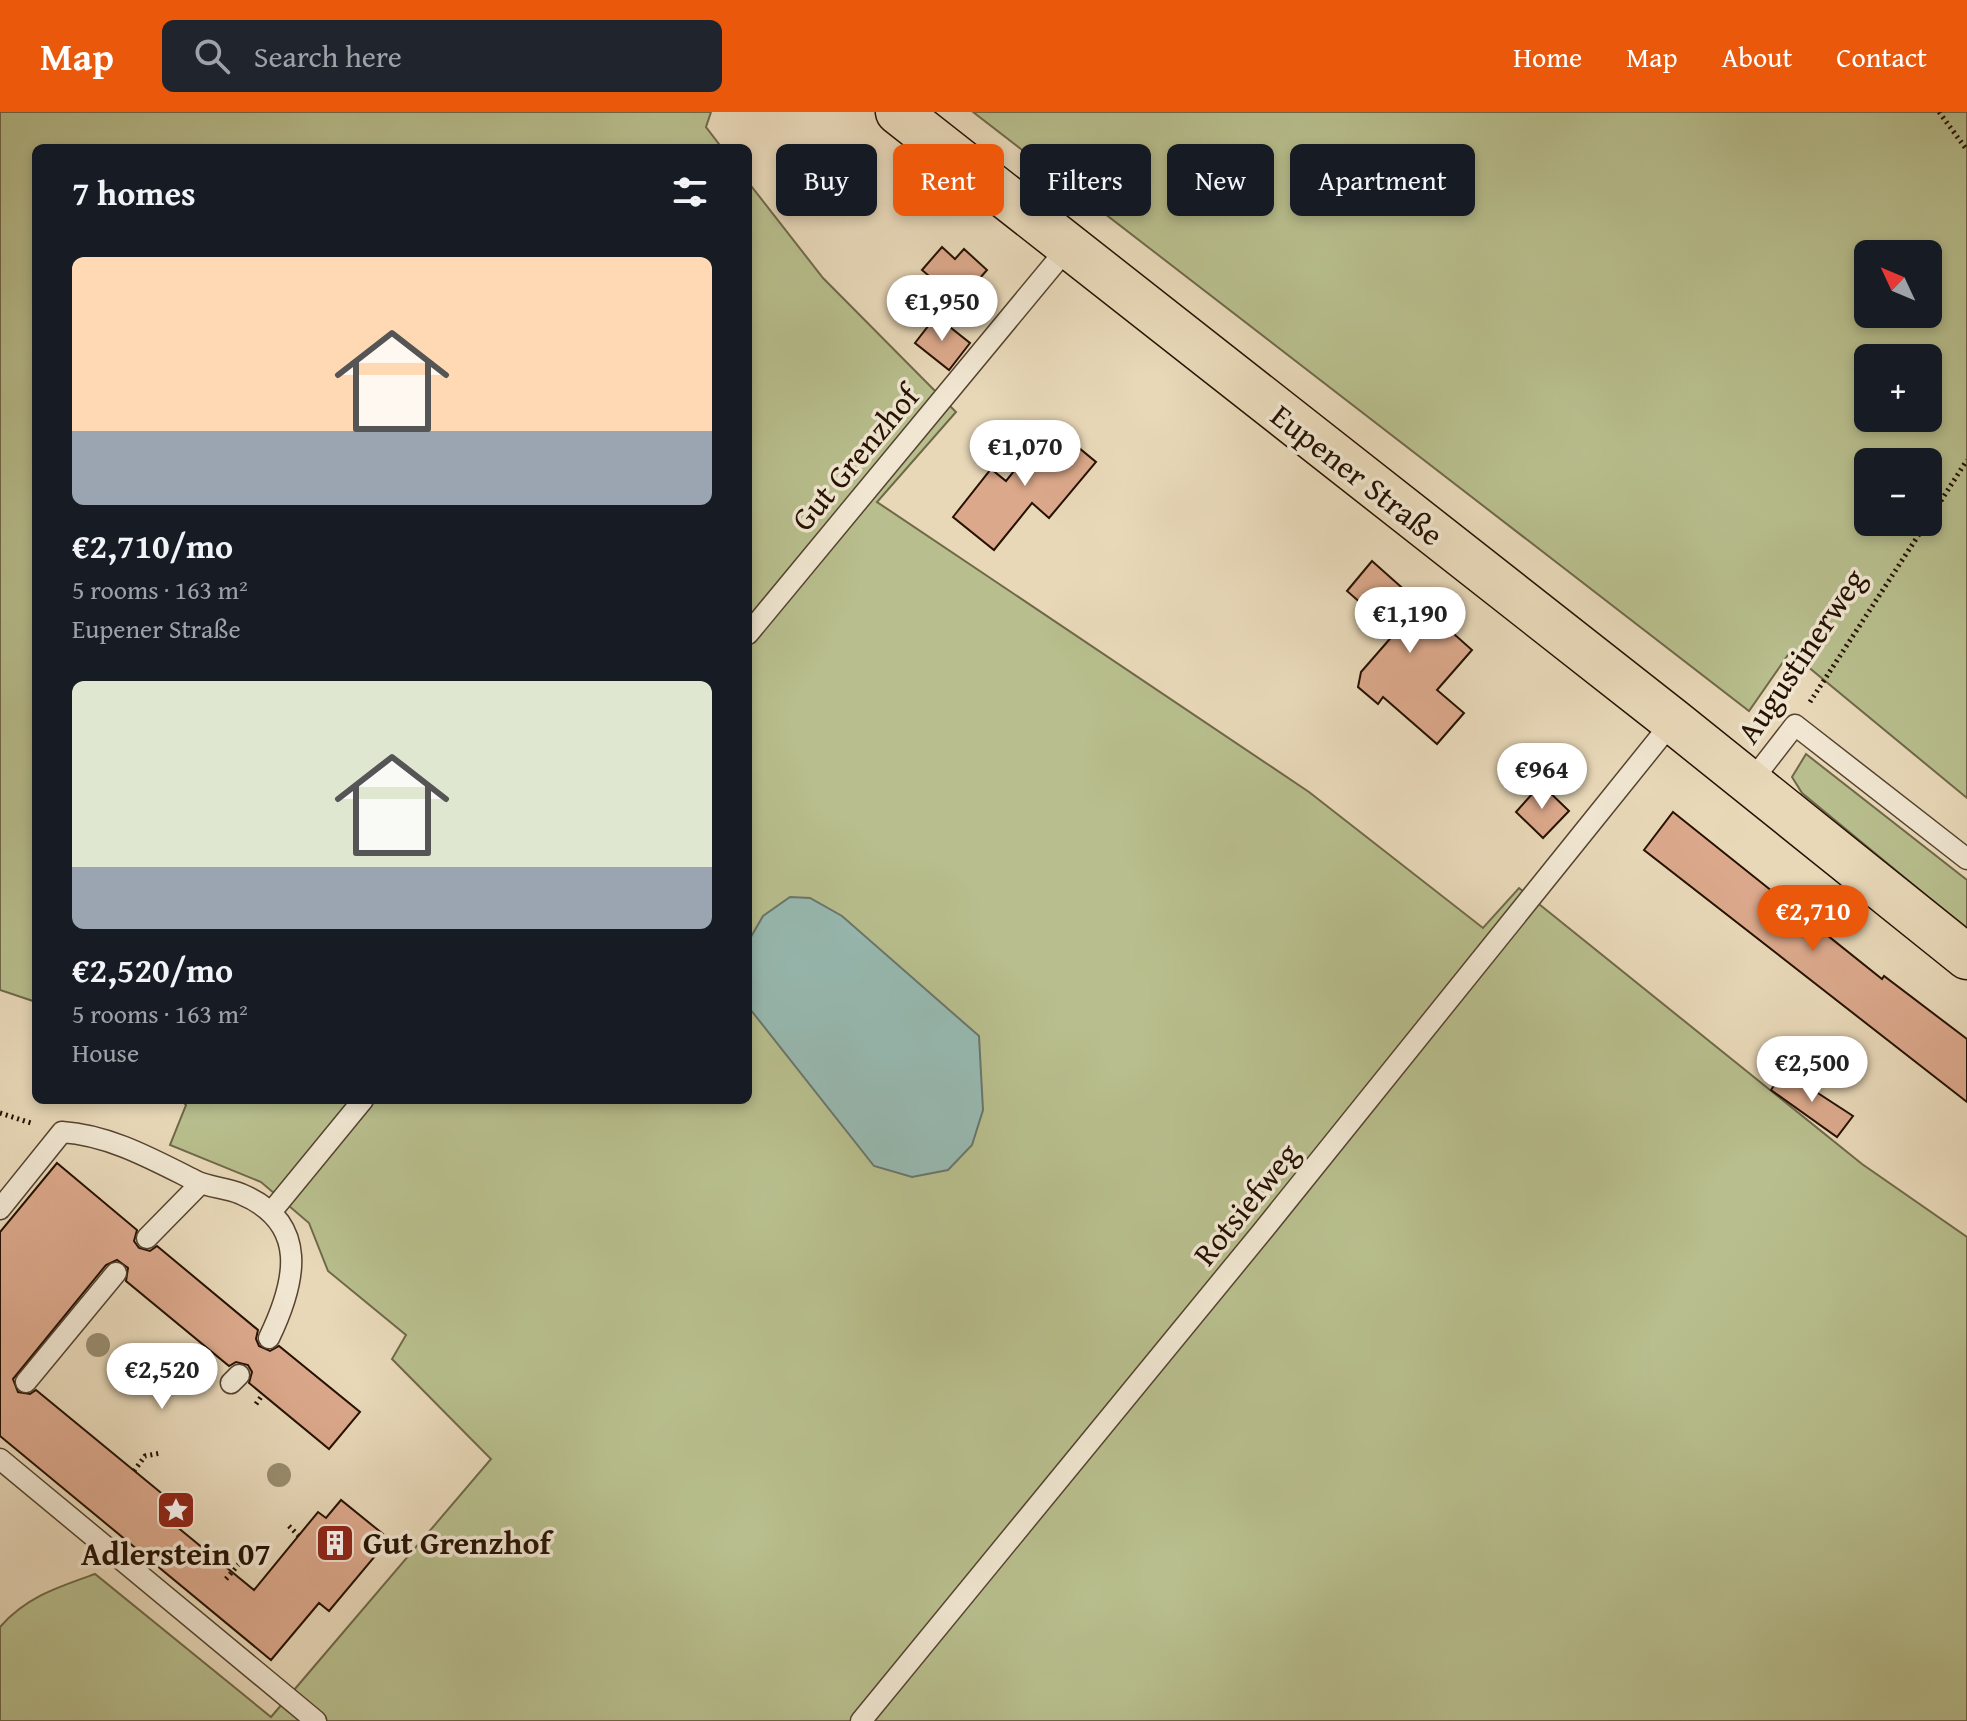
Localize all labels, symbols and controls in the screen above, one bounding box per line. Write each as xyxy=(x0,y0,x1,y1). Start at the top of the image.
search box xyxy=(162,20,722,92)
text: Map xyxy=(40,28,114,84)
icon: search xyxy=(190,34,234,78)
text: Search here xyxy=(254,34,402,78)
text: Home xyxy=(1513,36,1582,77)
text: Map xyxy=(1626,36,1678,77)
text: About xyxy=(1722,36,1792,77)
text: Contact xyxy=(1836,36,1927,77)
chip: Buy xyxy=(776,144,877,216)
chip: Rent xyxy=(893,144,1004,216)
chip: Filters xyxy=(1020,144,1151,216)
chip: New xyxy=(1167,144,1274,216)
chip: Apartment xyxy=(1290,144,1475,216)
text: 7 homes xyxy=(72,168,196,217)
icon: filters xyxy=(668,170,712,214)
north arrow xyxy=(1854,240,1942,328)
map controls xyxy=(1854,240,1942,536)
pin: €1,950 xyxy=(877,275,1007,343)
text: €1,950 xyxy=(905,281,979,320)
icon: home xyxy=(320,309,464,453)
button: + xyxy=(1854,344,1942,432)
street label: Gut Grenzhof xyxy=(780,372,932,541)
street label: Eupener Straße xyxy=(1261,392,1454,557)
pin: €1,070 xyxy=(960,420,1090,488)
text: €1,070 xyxy=(988,426,1062,465)
button: − xyxy=(1854,448,1942,536)
text: €2,710/mo xyxy=(72,521,233,570)
street label: Augustinerweg xyxy=(1725,559,1877,753)
text: 5 rooms · 163 m² xyxy=(72,570,248,609)
pin: €1,190 xyxy=(1345,587,1475,655)
text: €1,190 xyxy=(1373,593,1447,632)
text: Eupener Straße xyxy=(72,609,241,648)
icon: home xyxy=(320,733,464,877)
pin: €964 xyxy=(1495,743,1589,811)
text: €964 xyxy=(1515,749,1569,788)
pin: €2,710 xyxy=(1748,885,1878,953)
text: €2,710 xyxy=(1776,891,1850,930)
text: €2,520/mo xyxy=(72,945,233,994)
text: 5 rooms · 163 m² xyxy=(72,994,248,1033)
text: House xyxy=(72,1033,139,1072)
pin: €2,500 xyxy=(1747,1036,1877,1104)
text: €2,500 xyxy=(1775,1042,1849,1081)
street label: Rotsiefweg xyxy=(1181,1132,1310,1275)
pin: €2,520 xyxy=(97,1343,227,1411)
text: €2,520 xyxy=(125,1349,199,1388)
place icon: Adlerstein 07 xyxy=(155,1489,197,1531)
place label: Gut Grenzhof xyxy=(363,1519,554,1566)
building icon: Gut Grenzhof xyxy=(314,1522,356,1564)
place label: Adlerstein 07 xyxy=(81,1530,271,1577)

